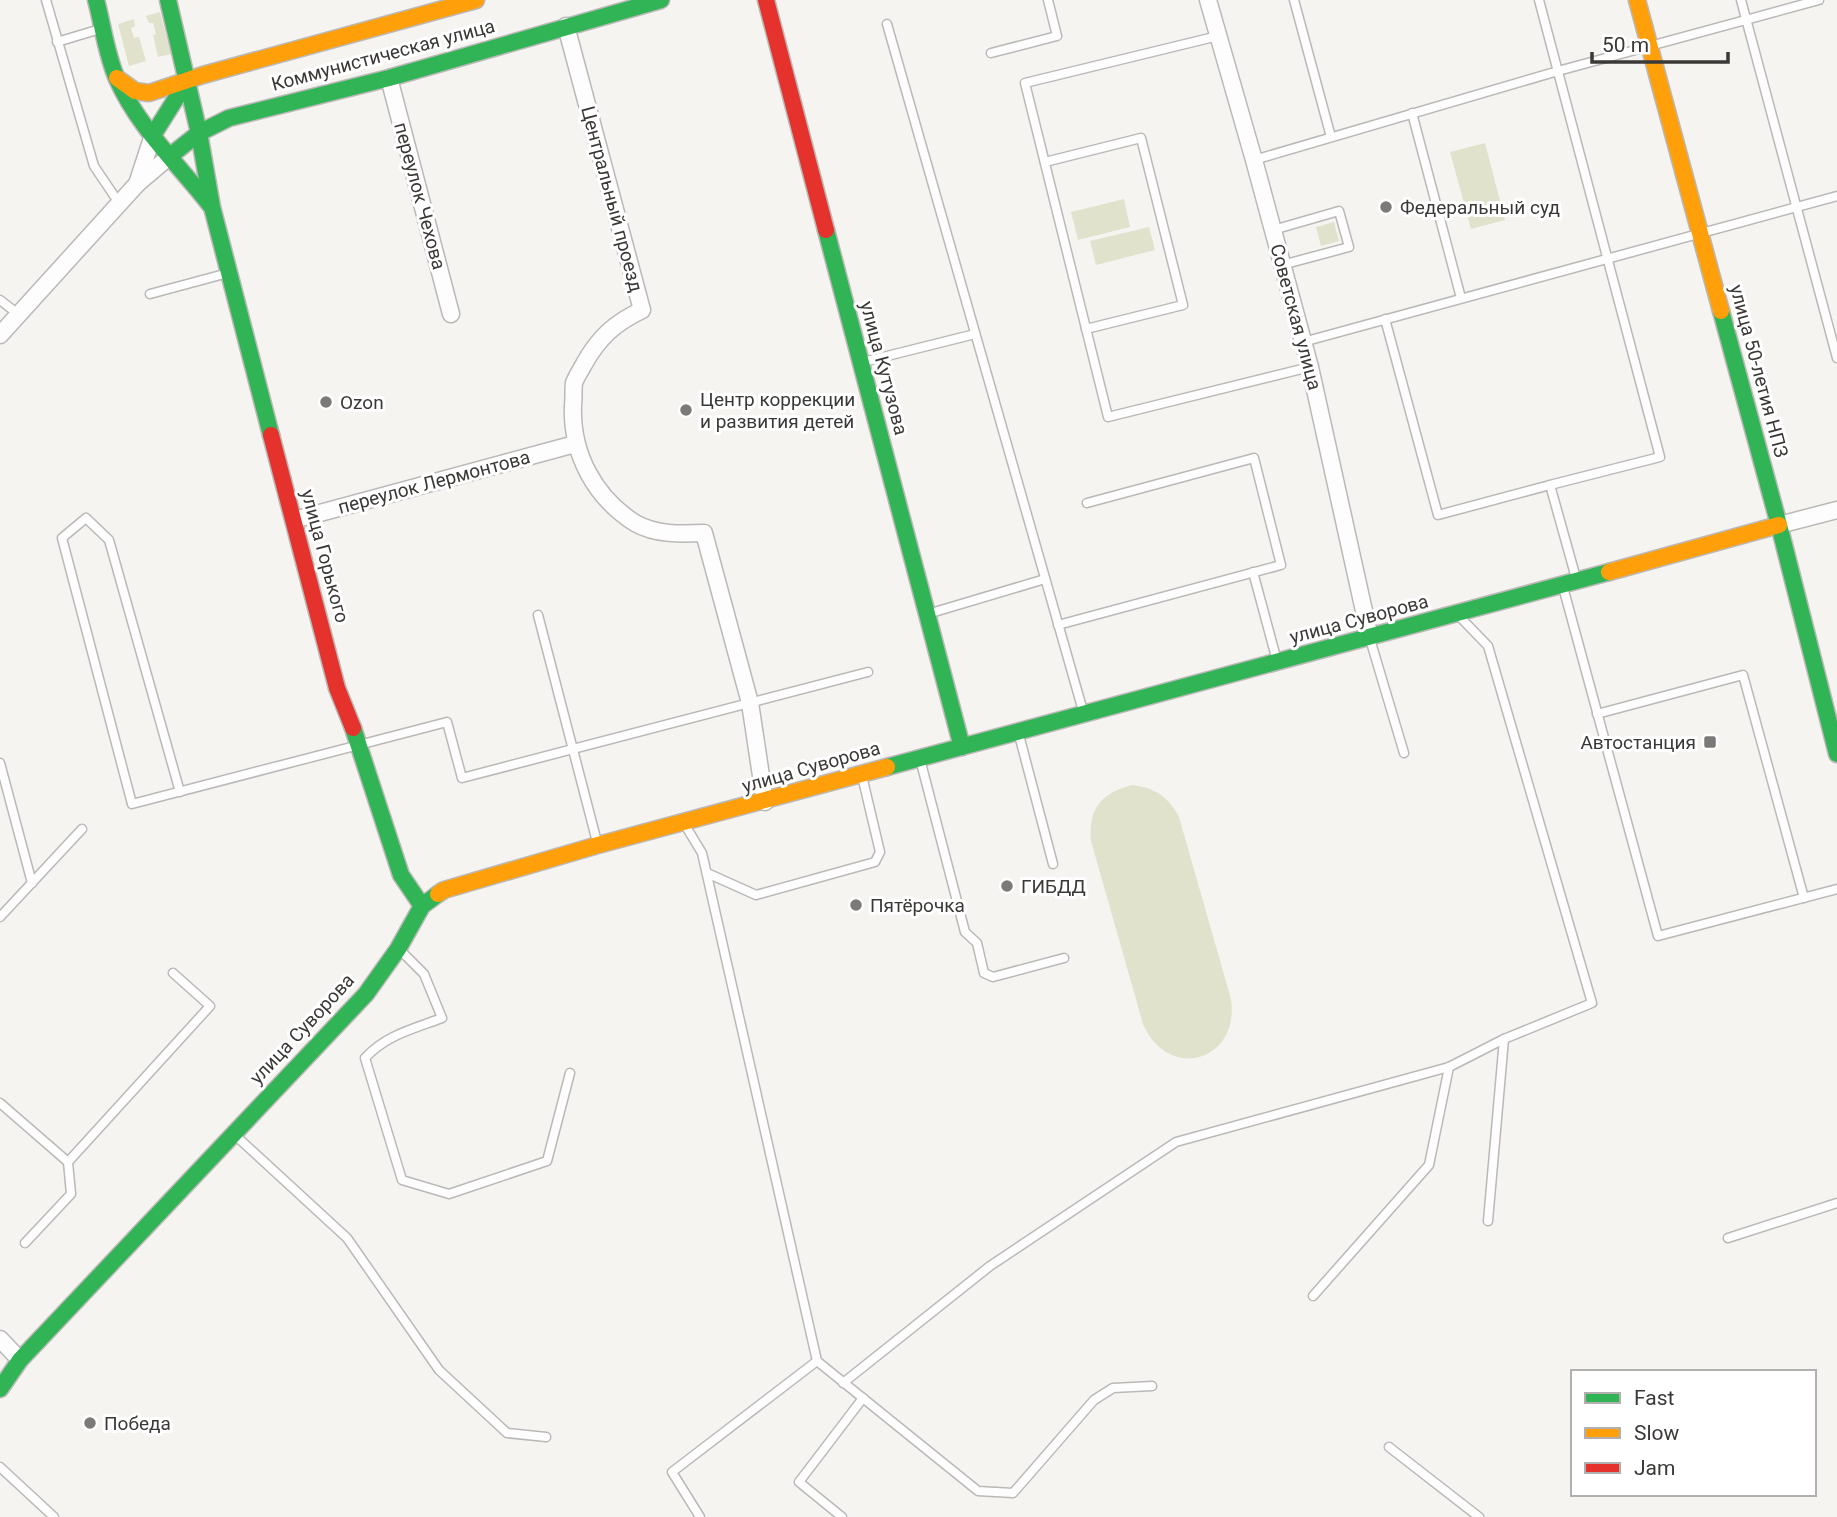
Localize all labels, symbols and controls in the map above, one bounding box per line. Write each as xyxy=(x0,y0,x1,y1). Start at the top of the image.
street label: Коммунистическая улица xyxy=(269,14,497,96)
scale bar xyxy=(1592,21,1728,65)
text: 50 m xyxy=(1602,33,1649,57)
street label: Центральный проезд xyxy=(576,104,648,294)
street label: переулок Чехова xyxy=(389,120,451,272)
place label: Федеральный суд xyxy=(1400,196,1560,219)
marker: Федеральный суд xyxy=(1378,199,1394,215)
street label: Советская улица xyxy=(1265,241,1327,393)
street label: улица 50-летия НПЗ xyxy=(1725,282,1793,460)
street label: улица Кутузова xyxy=(855,299,913,437)
place label: Центр коррекции и развития детей xyxy=(700,388,855,433)
place label: Ozon xyxy=(340,391,384,414)
marker: Ozon xyxy=(318,394,334,410)
marker: Центр коррекции и развития детей xyxy=(678,402,694,418)
street label: переулок Лермонтова xyxy=(335,445,533,519)
street label: улица Горького xyxy=(296,487,354,625)
street label: улица Суворова xyxy=(1287,589,1431,649)
place label: Автостанция xyxy=(1580,731,1696,754)
marker: Автостанция xyxy=(1702,734,1718,750)
street label: улица Суворова xyxy=(739,736,883,798)
place label: ГИБДД xyxy=(1021,875,1086,898)
marker: ГИБДД xyxy=(999,878,1015,894)
place label: Пятёрочка xyxy=(870,894,965,917)
marker: Пятёрочка xyxy=(848,897,864,913)
street label: улица Суворова xyxy=(245,969,359,1089)
legend xyxy=(1571,1370,1816,1496)
text: Fast xyxy=(1634,1386,1675,1410)
place label: Победа xyxy=(104,1412,171,1435)
marker: Победа xyxy=(82,1415,98,1431)
text: Slow xyxy=(1634,1421,1680,1445)
text: Jam xyxy=(1634,1456,1675,1480)

